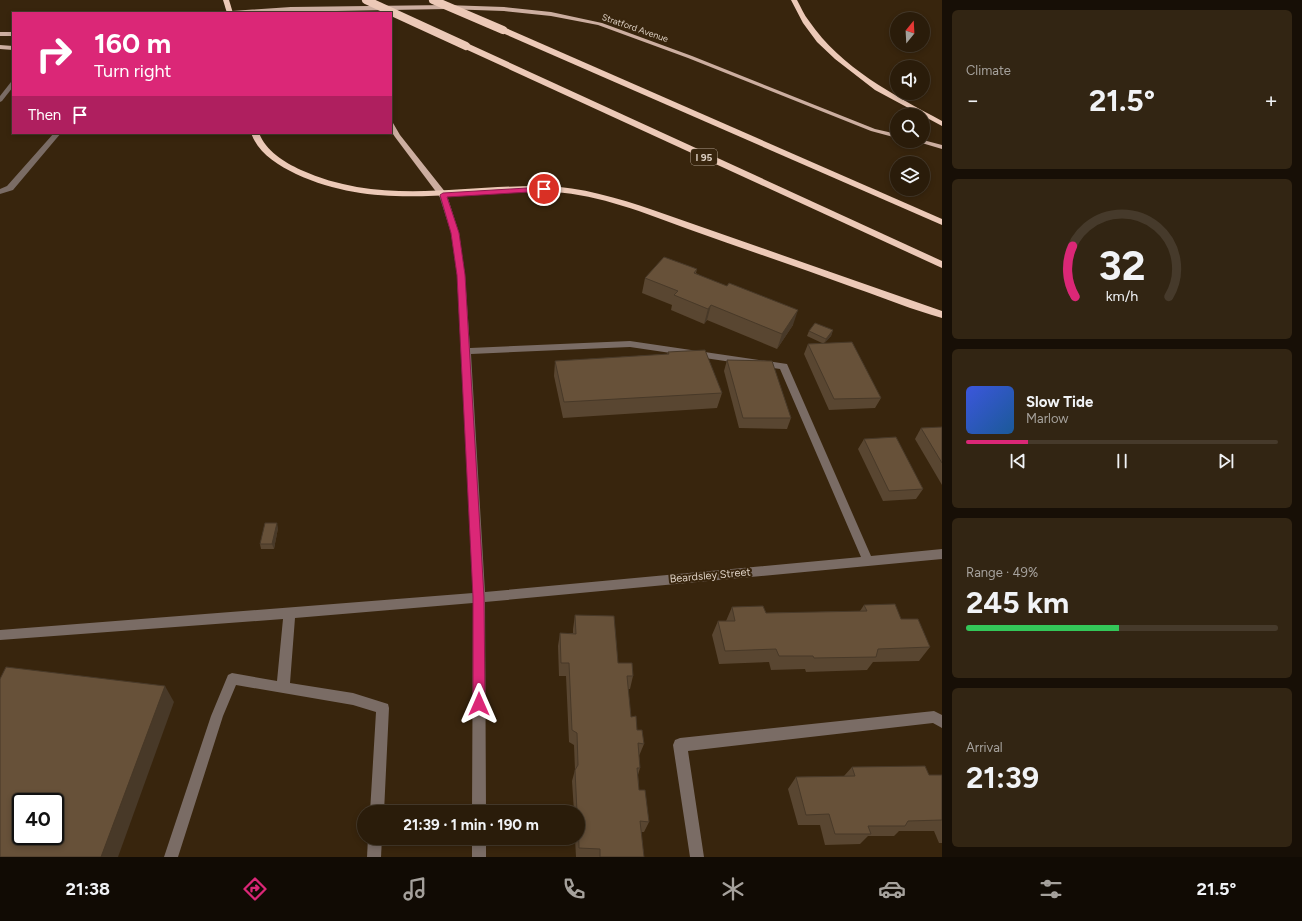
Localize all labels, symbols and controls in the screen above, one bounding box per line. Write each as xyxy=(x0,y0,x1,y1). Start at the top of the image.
street label: Stratford Avenue xyxy=(601,11,670,44)
north arrow xyxy=(890,12,930,52)
map controls xyxy=(890,12,930,196)
text: 160 m xyxy=(94,26,171,60)
icon: right xyxy=(28,28,80,80)
text: Turn right xyxy=(94,60,171,82)
button: sound xyxy=(890,60,930,100)
text: Climate xyxy=(966,63,1011,78)
text: 21.5° xyxy=(1089,82,1155,119)
text: − xyxy=(966,87,980,114)
text: + xyxy=(1264,87,1278,114)
icon: arrive xyxy=(69,104,91,126)
text: Then xyxy=(28,106,61,124)
button: search xyxy=(890,108,930,148)
road number: I 95 xyxy=(691,149,717,165)
button: layers xyxy=(890,156,930,196)
pin xyxy=(527,172,561,206)
icon: arrive xyxy=(533,178,555,200)
text: 32 xyxy=(1098,240,1146,290)
text: km/h xyxy=(1106,287,1138,305)
text: Slow Tide xyxy=(1026,393,1093,411)
text: Marlow xyxy=(1026,411,1068,426)
icon: previous xyxy=(1007,450,1029,472)
icon: pause xyxy=(1111,450,1133,472)
icon: next xyxy=(1215,450,1237,472)
street label: Beardsley Street xyxy=(669,565,751,586)
text: Range · 49% xyxy=(966,565,1038,580)
text: 245 km xyxy=(966,584,1069,621)
position arrow xyxy=(458,683,500,725)
text: Arrival xyxy=(966,740,1003,755)
text: 21:39 xyxy=(966,759,1039,796)
speed limit sign: 40 xyxy=(12,793,64,845)
text: 21:39 · 1 min · 190 m xyxy=(403,816,539,834)
icon: directions xyxy=(241,875,269,903)
icon: music xyxy=(401,875,429,903)
icon: phone xyxy=(560,875,588,903)
icon: climate xyxy=(719,875,747,903)
icon: car xyxy=(878,875,906,903)
icon: filters xyxy=(1037,875,1065,903)
text: 21:38 xyxy=(66,878,110,900)
text: 21.5° xyxy=(1197,878,1236,900)

